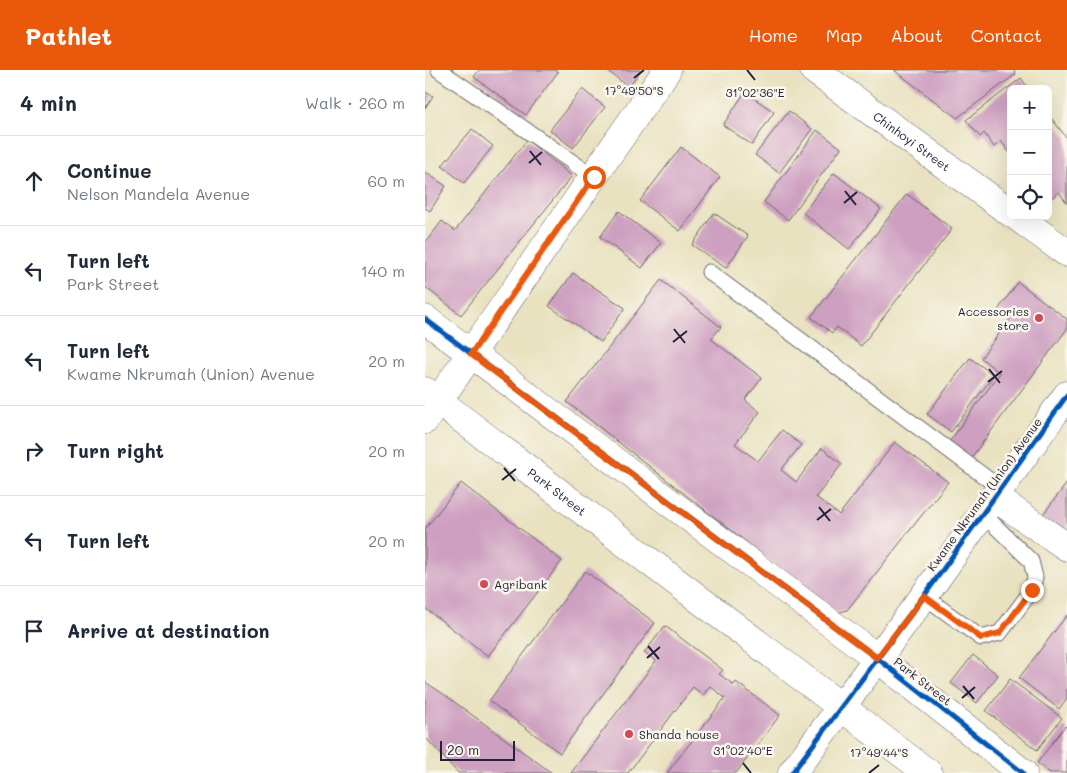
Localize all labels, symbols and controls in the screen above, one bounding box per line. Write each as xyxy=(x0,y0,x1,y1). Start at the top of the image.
text: Pathlet xyxy=(25,20,112,51)
text: Home xyxy=(749,23,798,47)
text: Map xyxy=(826,23,862,47)
text: About xyxy=(890,23,943,47)
text: Contact xyxy=(971,23,1042,47)
text: 17°49'50"S xyxy=(605,82,664,98)
text: 31°02'36"E xyxy=(725,84,785,100)
map controls xyxy=(1007,85,1052,220)
button: + xyxy=(1007,85,1052,130)
text: 4 min xyxy=(20,89,77,116)
text: Walk · 260 m xyxy=(305,92,405,113)
street label: Chinhoyi Street xyxy=(870,108,954,174)
button: − xyxy=(1007,130,1052,175)
text: Continue xyxy=(67,158,152,183)
route start xyxy=(583,166,606,189)
icon: ahead xyxy=(20,167,48,195)
text: 60 m xyxy=(368,170,405,191)
button: locate xyxy=(1007,175,1052,220)
text: Nelson Mandela Avenue xyxy=(67,183,250,204)
text: Turn left xyxy=(67,248,150,273)
icon: left xyxy=(20,257,48,285)
text: 140 m xyxy=(361,260,405,281)
text: Park Street xyxy=(67,273,159,294)
place label: Accessories store xyxy=(957,303,1029,333)
marker: Accessories store xyxy=(1033,312,1045,324)
text: Turn left xyxy=(67,338,150,363)
icon: left xyxy=(20,347,48,375)
text: 20 m xyxy=(368,350,405,371)
text: Kwame Nkrumah (Union) Avenue xyxy=(67,363,315,384)
street label: Kwame Nkrumah (Union) Avenue xyxy=(923,414,1045,574)
icon: right xyxy=(20,437,48,465)
text: Turn right xyxy=(67,438,164,463)
text: 20 m xyxy=(368,440,405,461)
street label: Park Street xyxy=(525,464,590,519)
icon: left xyxy=(20,527,48,555)
text: Turn left xyxy=(67,528,150,553)
text: 20 m xyxy=(368,530,405,551)
place label: Agribank xyxy=(494,576,547,592)
marker: Agribank xyxy=(478,578,490,590)
route end xyxy=(1021,579,1044,602)
icon: arrive xyxy=(20,617,48,645)
text: Arrive at destination xyxy=(67,618,270,643)
street label: Park Street xyxy=(891,653,955,709)
place label: Shanda house xyxy=(639,726,719,742)
marker: Shanda house xyxy=(623,728,635,740)
scale bar xyxy=(440,738,515,761)
text: 20 m xyxy=(447,740,479,759)
text: 31°02'40"E xyxy=(713,742,773,758)
text: 17°49'44"S xyxy=(850,744,909,760)

